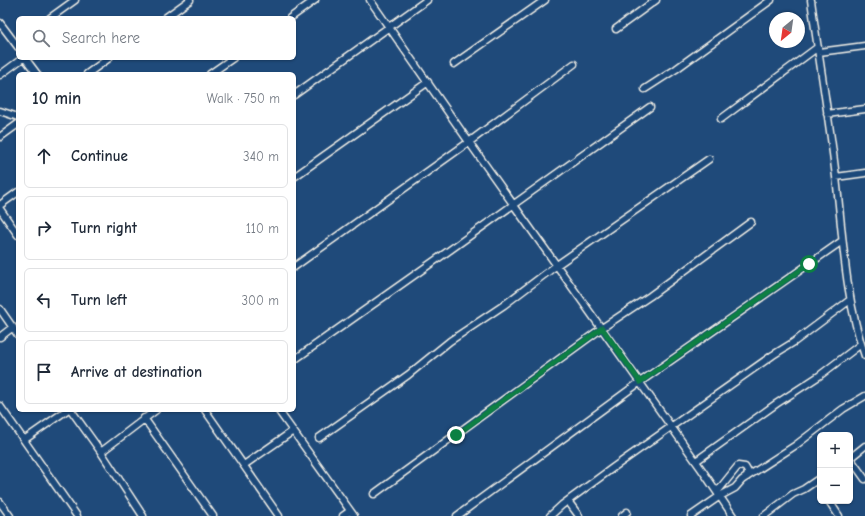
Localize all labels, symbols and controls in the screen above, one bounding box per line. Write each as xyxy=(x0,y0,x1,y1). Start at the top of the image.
north arrow xyxy=(769,12,805,48)
search box xyxy=(16,16,296,60)
icon: search xyxy=(30,27,52,49)
text: Search here xyxy=(62,29,140,47)
text: 10 min xyxy=(32,89,81,108)
text: Walk · 750 m xyxy=(207,91,280,106)
icon: ahead xyxy=(33,145,55,167)
text: Continue xyxy=(71,147,128,165)
text: 340 m xyxy=(243,149,279,164)
icon: right xyxy=(33,217,55,239)
text: Turn right xyxy=(71,219,137,237)
text: 110 m xyxy=(246,221,279,236)
route start xyxy=(800,255,818,273)
icon: left xyxy=(33,289,55,311)
text: Turn left xyxy=(71,291,127,309)
text: 300 m xyxy=(241,293,279,308)
icon: arrive xyxy=(33,361,55,383)
text: Arrive at destination xyxy=(71,363,202,381)
route end xyxy=(447,426,465,444)
map controls xyxy=(817,432,853,504)
button: + xyxy=(817,432,853,468)
button: − xyxy=(817,468,853,504)

